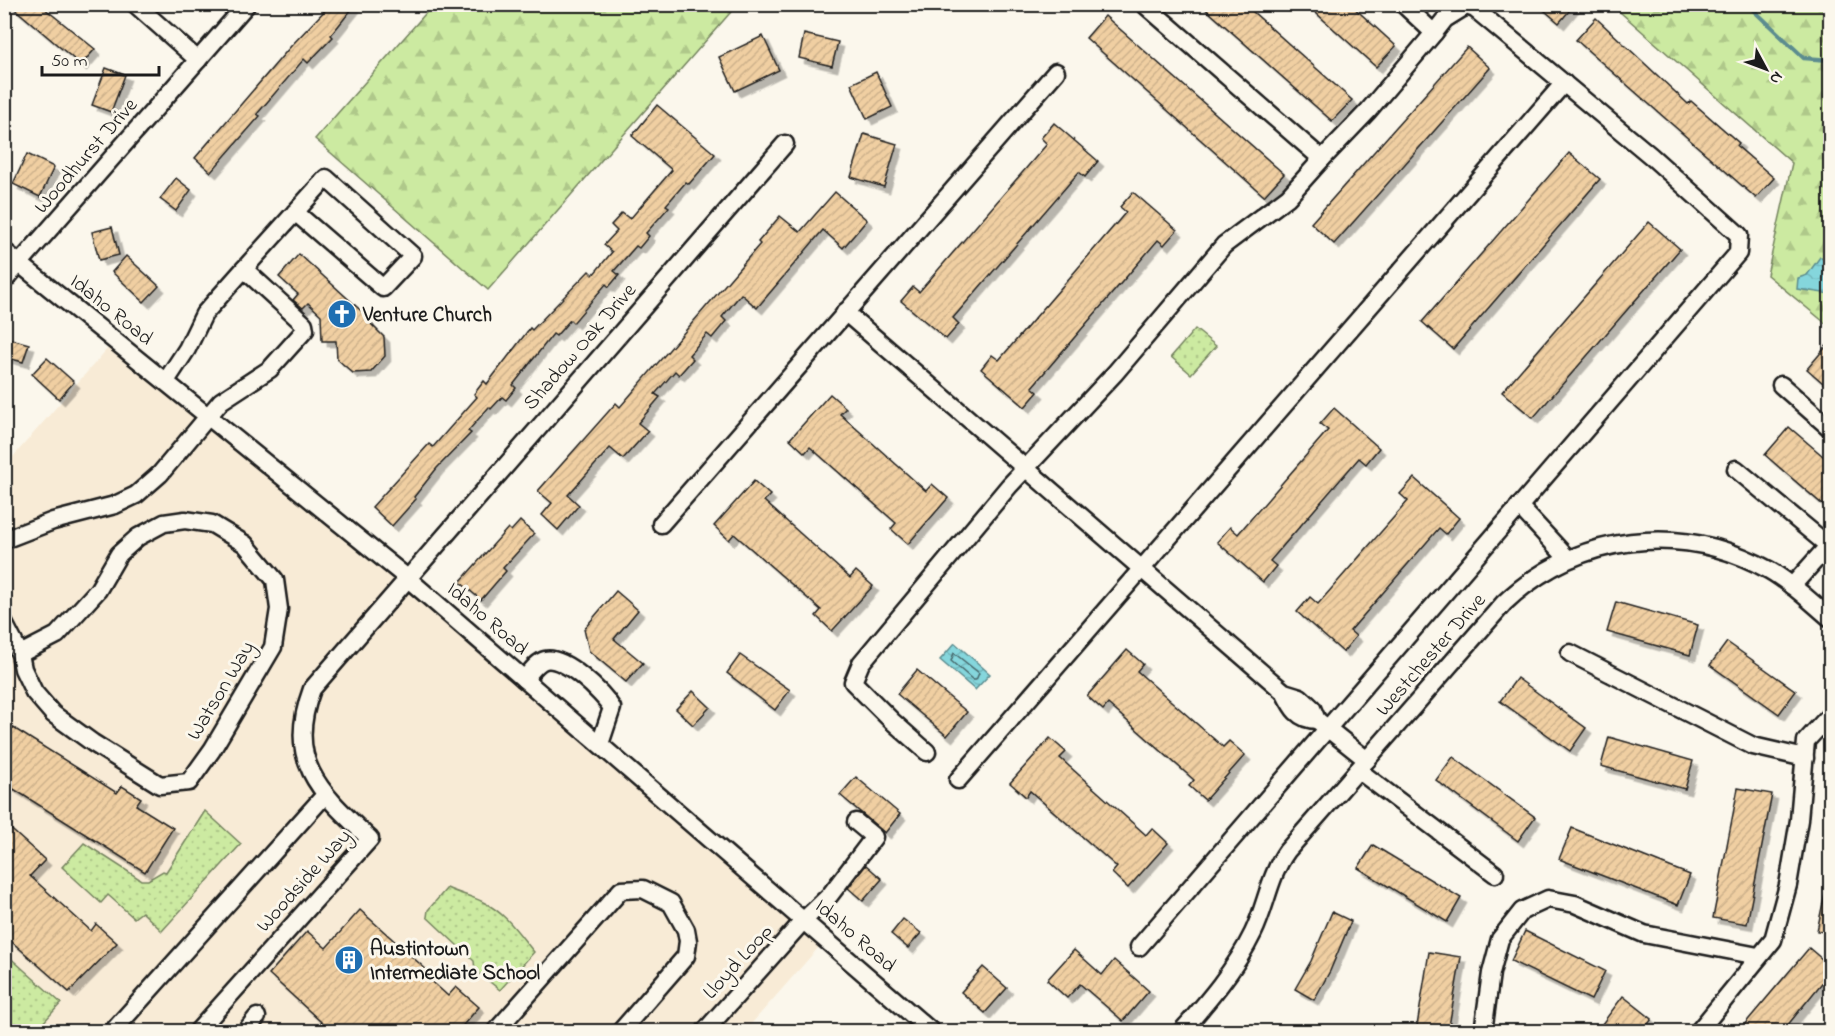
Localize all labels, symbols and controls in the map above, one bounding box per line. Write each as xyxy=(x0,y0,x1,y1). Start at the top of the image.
scale bar xyxy=(42,39,159,77)
north arrow xyxy=(1736,39,1796,99)
text: 50 m xyxy=(51,49,88,75)
text: N xyxy=(1763,66,1788,90)
street label: Woodhurst Drive xyxy=(28,91,146,221)
street label: Idaho Road xyxy=(62,267,159,354)
street label: Shadow Oak Drive xyxy=(517,277,645,418)
church icon: Venture Church xyxy=(326,298,358,330)
place label: Venture Church xyxy=(362,301,492,331)
street label: Idaho Road xyxy=(439,575,534,664)
street label: Westchester Drive xyxy=(1369,587,1494,724)
street label: Watson Way xyxy=(180,636,265,747)
street label: Woodside Way xyxy=(250,823,361,941)
street label: Idaho Road xyxy=(807,892,902,981)
street label: Lloyd Loop xyxy=(696,918,782,1008)
place label: Austintown Intermediate School xyxy=(370,935,541,989)
building icon: Austintown Intermediate School xyxy=(333,944,365,976)

